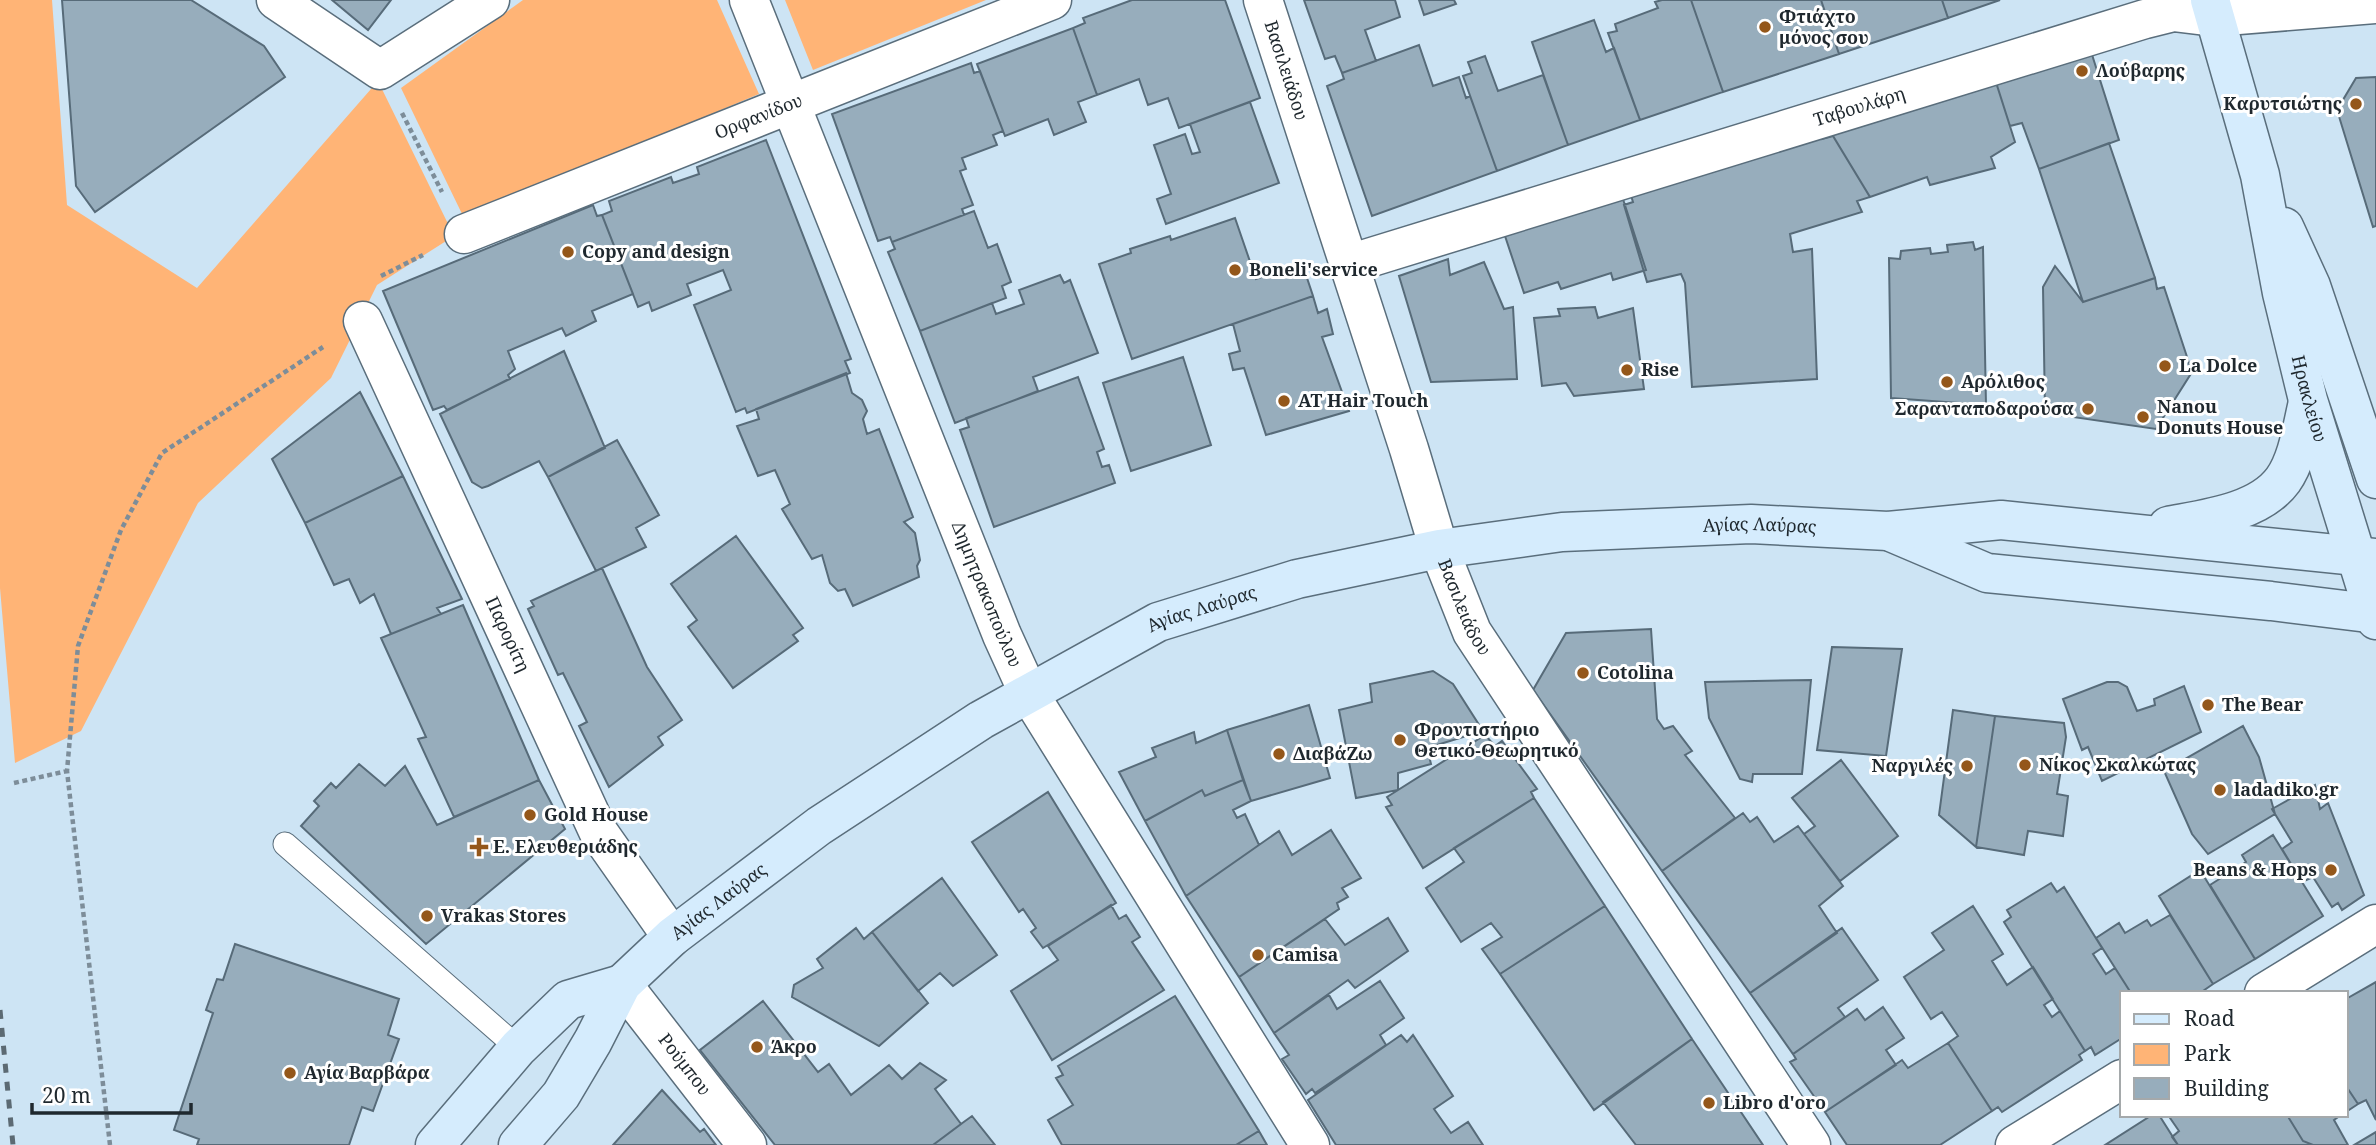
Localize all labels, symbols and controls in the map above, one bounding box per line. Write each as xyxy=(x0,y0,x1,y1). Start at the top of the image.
place label: Φτιάχτο μόνος σου xyxy=(1779,4,1869,49)
street label: Βασιλειάδου xyxy=(1259,17,1314,123)
marker: Φτιάχτο μόνος σου xyxy=(1757,19,1773,35)
place label: Λούβαρης xyxy=(2096,58,2185,82)
marker: Λούβαρης xyxy=(2074,63,2090,79)
street label: Ταβουλάρη xyxy=(1810,81,1908,131)
street label: Ορφανίδου xyxy=(711,88,806,144)
place label: Καρυτσιώτης xyxy=(2223,91,2342,115)
marker: Καρυτσιώτης xyxy=(2348,96,2364,112)
place label: Copy and design xyxy=(582,239,730,263)
marker: Copy and design xyxy=(560,244,576,260)
place label: Boneli'service xyxy=(1249,257,1378,281)
marker: Boneli'service xyxy=(1227,262,1243,278)
place label: La Dolce xyxy=(2179,353,2257,377)
street label: Ηρακλείου xyxy=(2287,353,2333,445)
place label: Rise xyxy=(1641,357,1679,381)
marker: La Dolce xyxy=(2157,358,2173,374)
marker: Rise xyxy=(1619,362,1635,378)
place label: Αρόλιθος xyxy=(1961,369,2045,393)
marker: Αρόλιθος xyxy=(1939,374,1955,390)
place label: AT Hair Touch xyxy=(1298,388,1429,412)
marker: AT Hair Touch xyxy=(1276,393,1292,409)
place label: Nanou Donuts House xyxy=(2157,394,2283,439)
place label: Σαρανταποδαρούσα xyxy=(1894,396,2074,420)
marker: Σαρανταποδαρούσα xyxy=(2080,401,2096,417)
marker: Nanou Donuts House xyxy=(2135,409,2151,425)
street label: Αγίας Λαύρας xyxy=(1702,511,1817,538)
street label: Δημητρακοπούλου xyxy=(947,518,1028,671)
street label: Βασιλειάδου xyxy=(1433,555,1497,660)
street label: Αγίας Λαύρας xyxy=(1142,579,1259,637)
street label: Παρορίτη xyxy=(481,592,536,676)
place label: Cotolina xyxy=(1597,660,1674,684)
marker: Cotolina xyxy=(1575,665,1591,681)
place label: The Bear xyxy=(2222,692,2304,716)
marker: The Bear xyxy=(2200,697,2216,713)
place label: Φροντιστήριο Θετικό-Θεωρητικό xyxy=(1414,717,1579,762)
marker: Φροντιστήριο Θετικό-Θεωρητικό xyxy=(1392,732,1408,748)
place label: ΔιαβάΖω xyxy=(1293,741,1373,765)
marker: ΔιαβάΖω xyxy=(1271,746,1287,762)
place label: Νίκος Σκαλκώτας xyxy=(2039,752,2196,776)
place label: Ναργιλές xyxy=(1871,753,1953,777)
marker: Νίκος Σκαλκώτας xyxy=(2017,757,2033,773)
marker: Ναργιλές xyxy=(1959,758,1975,774)
place label: ladadiko.gr xyxy=(2234,777,2339,801)
marker: ladadiko.gr xyxy=(2212,782,2228,798)
place label: Gold House xyxy=(544,802,648,826)
marker: Gold House xyxy=(522,807,538,823)
place label: Ε. Ελευθεριάδης xyxy=(493,834,638,858)
marker: Ε. Ελευθεριάδης xyxy=(471,839,487,855)
street label: Αγίας Λαύρας xyxy=(666,857,771,945)
place label: Beans & Hops xyxy=(2193,857,2317,881)
marker: Beans & Hops xyxy=(2323,862,2339,878)
place label: Vrakas Stores xyxy=(441,903,566,927)
marker: Vrakas Stores xyxy=(419,908,435,924)
place label: Camisa xyxy=(1272,942,1339,966)
marker: Camisa xyxy=(1250,947,1266,963)
legend xyxy=(2120,991,2348,1117)
text: Road xyxy=(2184,1004,2235,1032)
street label: Ρούμπου xyxy=(654,1028,717,1100)
place label: Άκρο xyxy=(771,1034,817,1058)
marker: Άκρο xyxy=(749,1039,765,1055)
text: Park xyxy=(2184,1039,2231,1067)
place label: Αγία Βαρβάρα xyxy=(304,1060,430,1084)
marker: Αγία Βαρβάρα xyxy=(282,1065,298,1081)
scale bar xyxy=(32,1072,191,1116)
text: Building xyxy=(2184,1074,2269,1102)
text: 20 m xyxy=(42,1081,91,1109)
place label: Libro d'oro xyxy=(1723,1090,1826,1114)
marker: Libro d'oro xyxy=(1701,1095,1717,1111)

